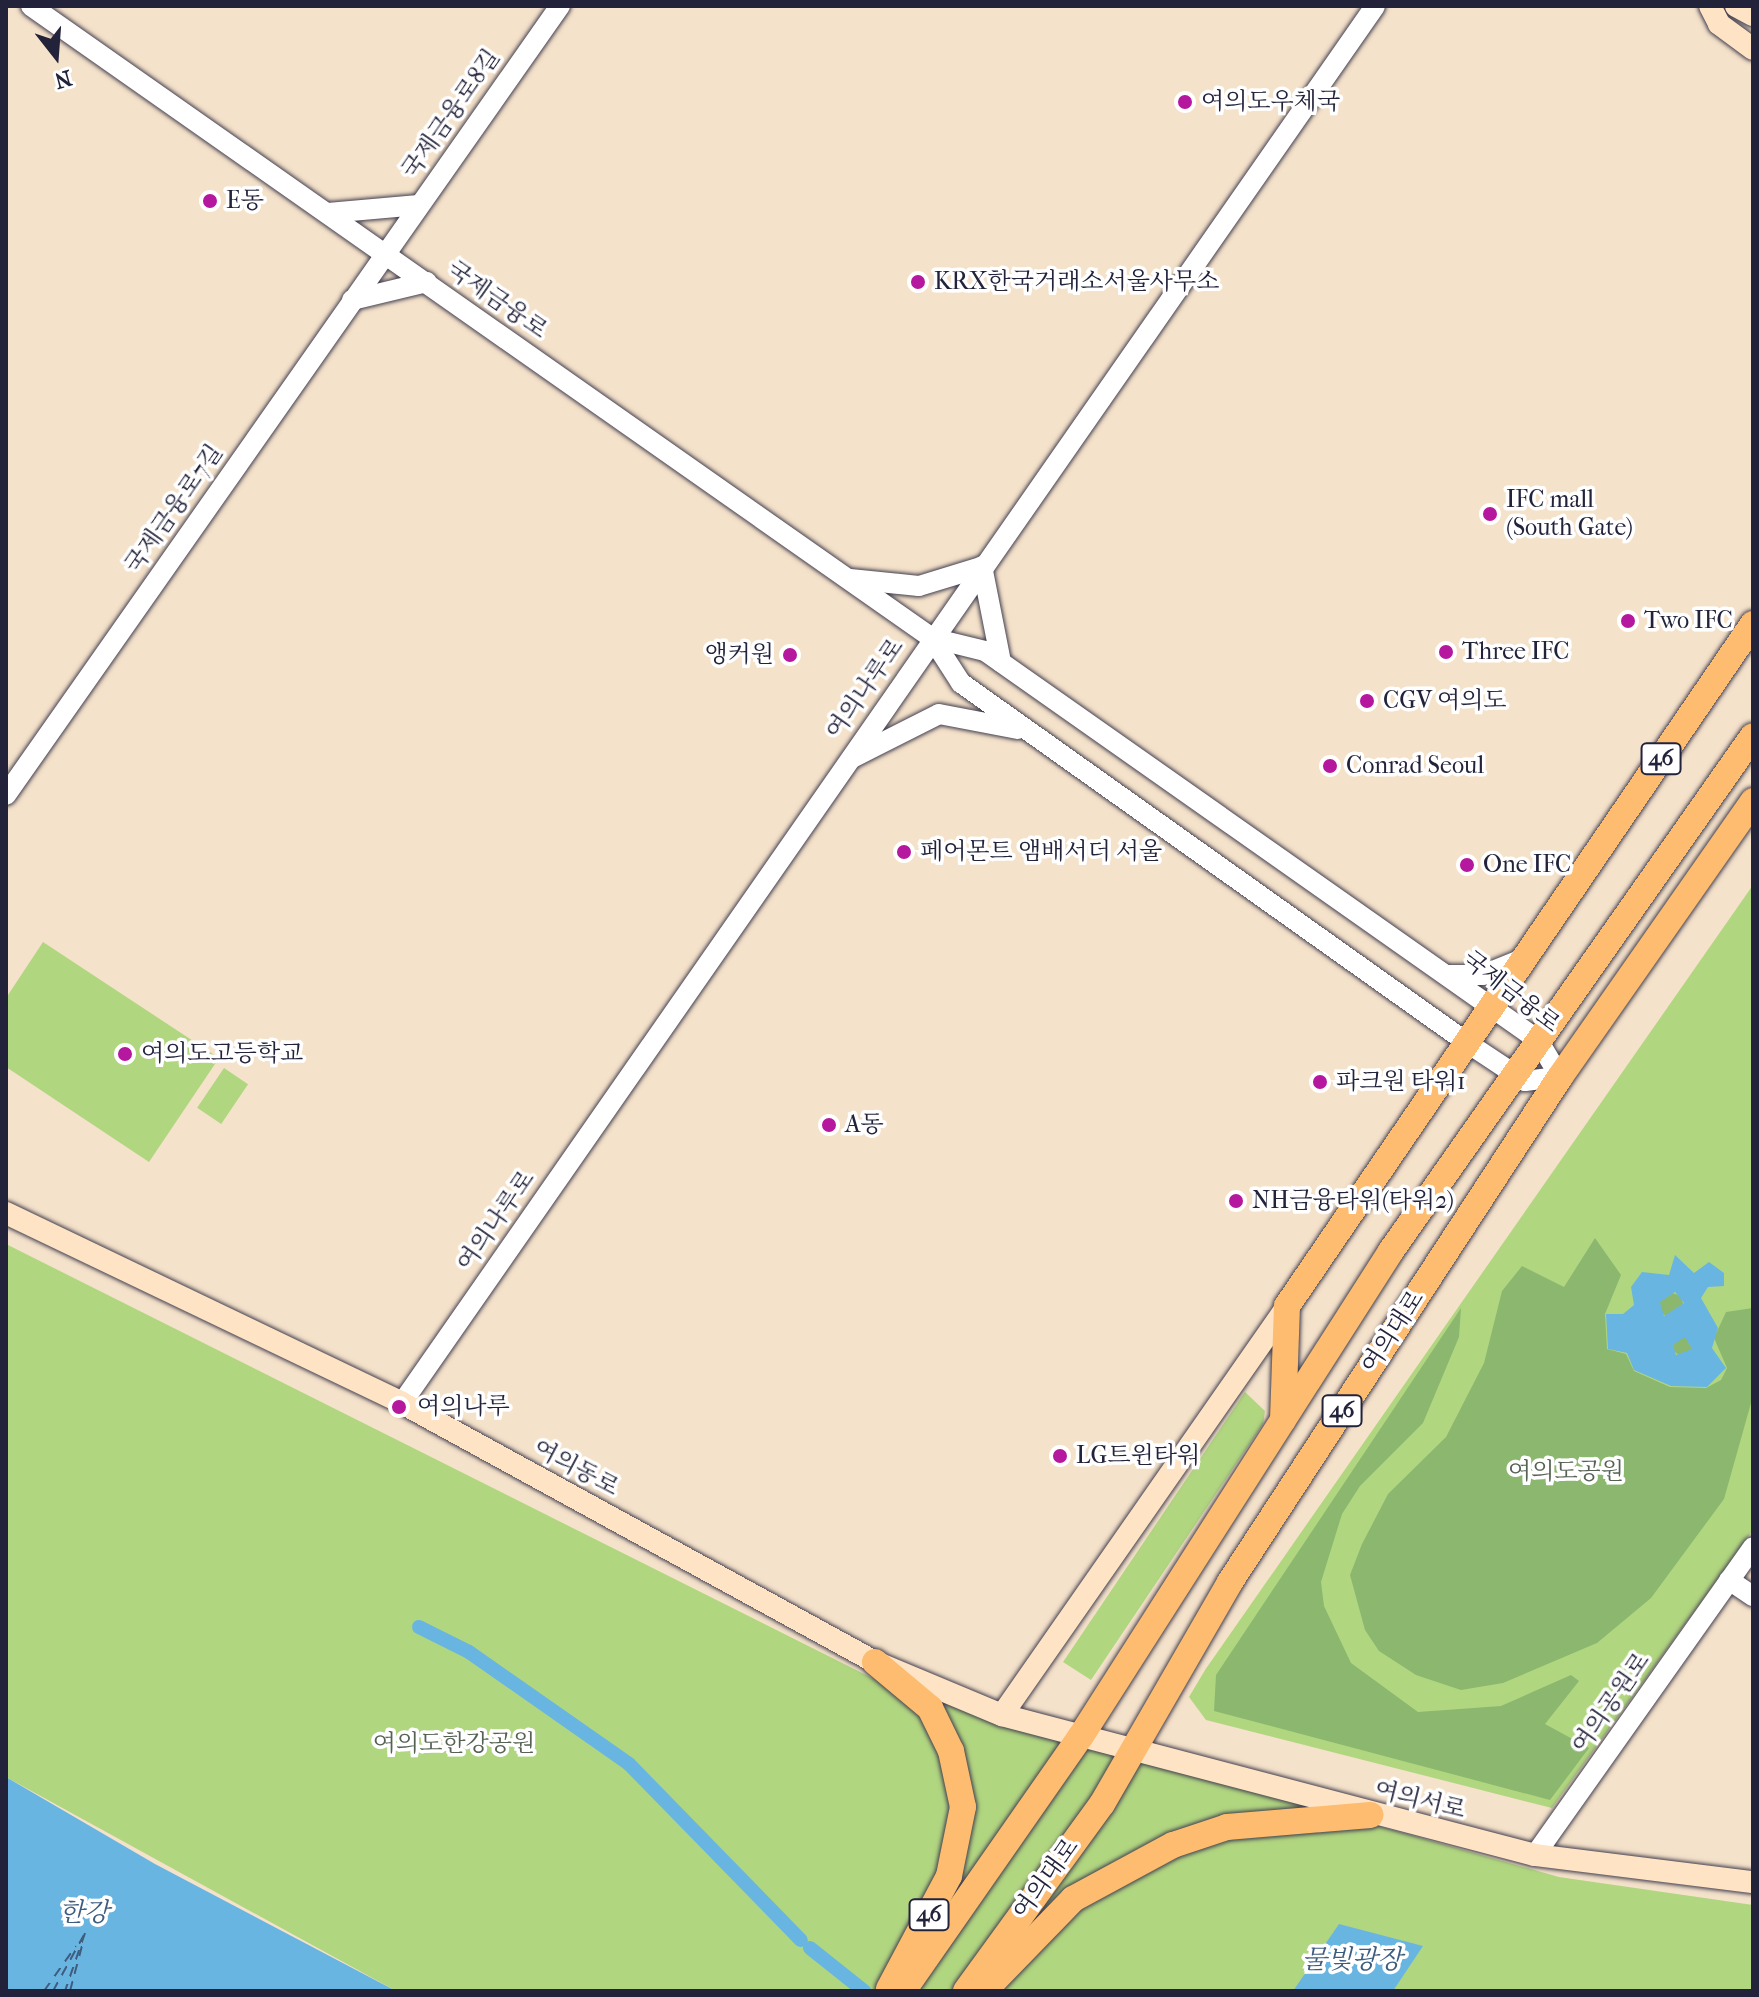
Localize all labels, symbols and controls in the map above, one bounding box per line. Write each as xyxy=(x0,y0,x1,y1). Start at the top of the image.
north arrow xyxy=(16,16,96,96)
street label: 국제금융로8길 xyxy=(396,44,506,184)
text: N xyxy=(51,64,75,94)
place label: 여의도우체국 xyxy=(1201,88,1340,116)
marker: 여의도우체국 xyxy=(1176,93,1194,111)
place label: E동 xyxy=(226,187,264,215)
marker: E동 xyxy=(201,192,219,210)
street label: 국제금융로 xyxy=(441,255,553,345)
place label: KRX한국거래소서울사무소 xyxy=(934,268,1219,296)
marker: KRX한국거래소서울사무소 xyxy=(909,273,927,291)
street label: 국제금융로7길 xyxy=(119,439,229,579)
place label: IFC mall (South Gate) xyxy=(1506,486,1633,542)
marker: IFC mall (South Gate) xyxy=(1481,505,1499,523)
place label: Two IFC xyxy=(1644,607,1733,635)
marker: Two IFC xyxy=(1619,612,1637,630)
street label: 여의나루로 xyxy=(820,633,910,745)
place label: Three IFC xyxy=(1462,638,1569,666)
place label: 앵커원 xyxy=(704,641,774,669)
marker: Three IFC xyxy=(1437,643,1455,661)
marker: 앵커원 xyxy=(781,646,799,664)
place label: CGV 여의도 xyxy=(1383,687,1507,715)
marker: CGV 여의도 xyxy=(1358,692,1376,710)
road number: 46 xyxy=(1639,741,1683,777)
place label: Conrad Seoul xyxy=(1346,752,1484,780)
marker: Conrad Seoul xyxy=(1321,757,1339,775)
place label: 페어몬트 앰배서더 서울 xyxy=(920,838,1162,866)
marker: 페어몬트 앰배서더 서울 xyxy=(895,843,913,861)
place label: One IFC xyxy=(1483,851,1571,879)
marker: One IFC xyxy=(1458,856,1476,874)
street label: 국제금융로 xyxy=(1456,945,1566,1039)
place label: 여의도고등학교 xyxy=(141,1040,303,1068)
marker: 여의도고등학교 xyxy=(116,1045,134,1063)
place label: 파크원 타워1 xyxy=(1336,1068,1466,1096)
marker: 파크원 타워1 xyxy=(1311,1073,1329,1091)
place label: A동 xyxy=(845,1111,884,1139)
marker: A동 xyxy=(820,1116,838,1134)
street label: 여의나루로 xyxy=(451,1165,541,1277)
place label: NH금융타워(타워2) xyxy=(1252,1187,1454,1215)
marker: NH금융타워(타워2) xyxy=(1227,1192,1245,1210)
street label: 여의대로 xyxy=(1356,1285,1430,1379)
place label: 여의나루 xyxy=(417,1393,510,1421)
road number: 46 xyxy=(1320,1393,1364,1429)
marker: 여의나루 xyxy=(388,1396,410,1418)
street label: 여의동로 xyxy=(528,1434,624,1502)
place label: LG트윈타워 xyxy=(1076,1442,1200,1470)
marker: LG트윈타워 xyxy=(1051,1447,1069,1465)
park label: 여의도공원 xyxy=(1508,1458,1624,1486)
street label: 여의공원로 xyxy=(1566,1647,1656,1759)
park label: 여의도한강공원 xyxy=(373,1730,535,1758)
street label: 여의서로 xyxy=(1372,1775,1468,1825)
street label: 여의대로 xyxy=(1007,1833,1085,1925)
water label: 한강 xyxy=(59,1897,109,1929)
road number: 46 xyxy=(907,1897,951,1933)
water label: 물빛광장 xyxy=(1302,1944,1402,1976)

